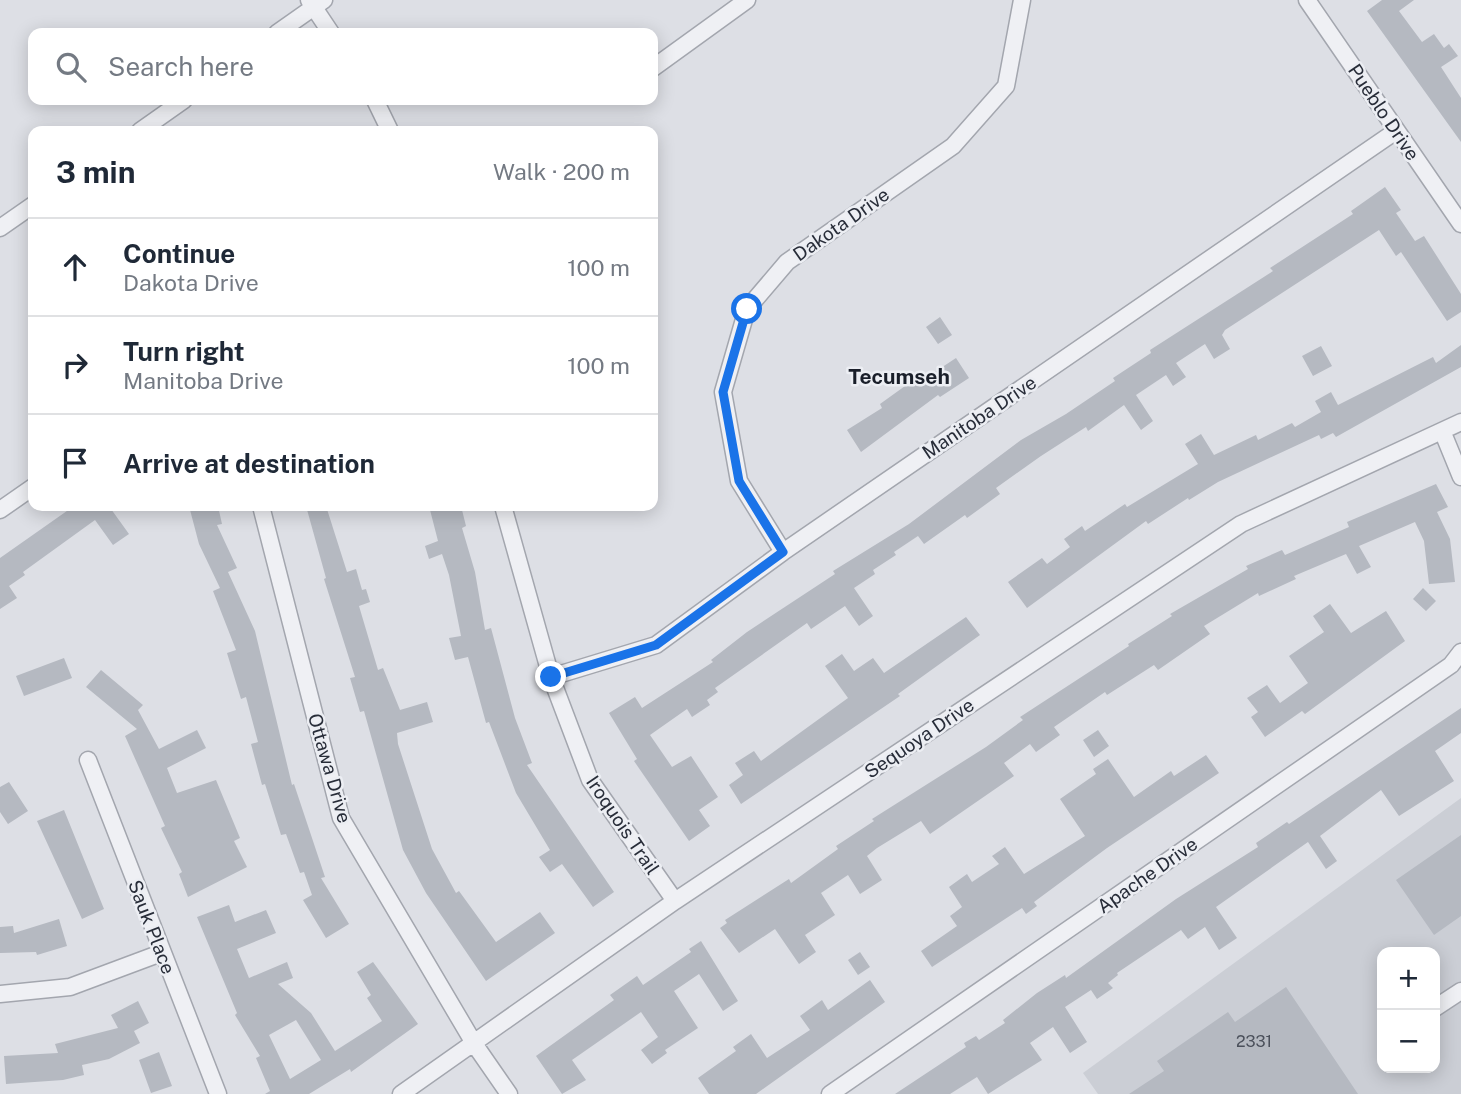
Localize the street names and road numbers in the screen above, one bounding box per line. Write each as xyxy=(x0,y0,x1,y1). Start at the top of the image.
street label: Pueblo Drive xyxy=(1344,60,1424,164)
street label: Dakota Drive xyxy=(789,183,893,265)
street label: Manitoba Drive xyxy=(918,371,1040,463)
street label: Sequoya Drive xyxy=(860,693,978,783)
street label: Ottawa Drive xyxy=(304,711,356,825)
street label: Iroquois Trail xyxy=(582,772,664,878)
street label: Apache Drive xyxy=(1093,832,1201,918)
street label: Sauk Place xyxy=(124,877,180,977)

